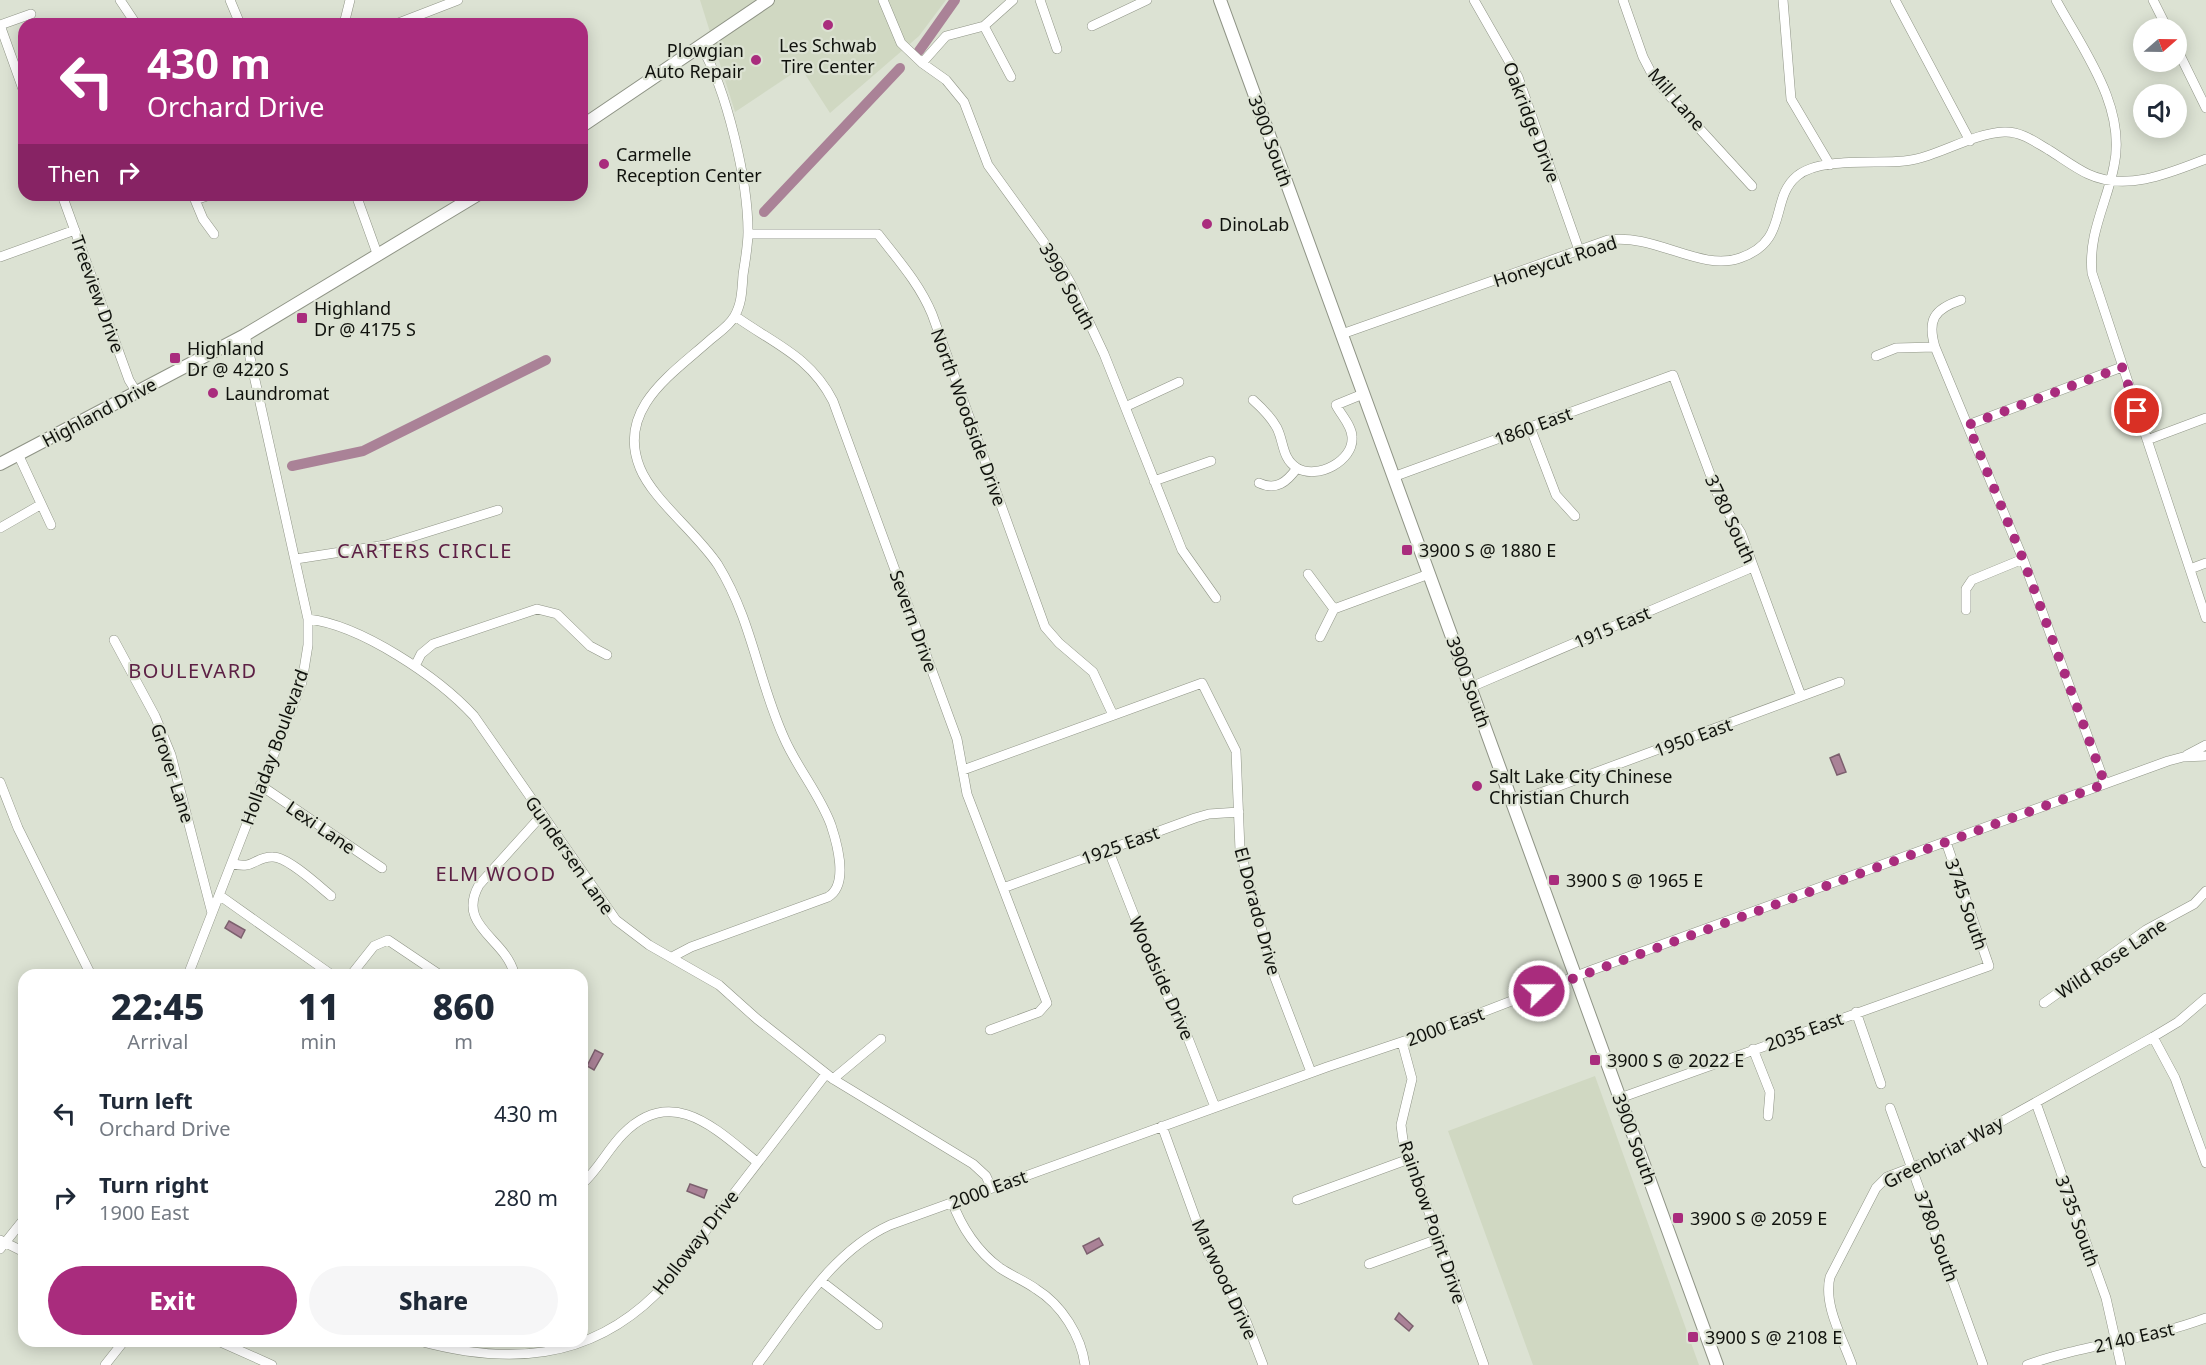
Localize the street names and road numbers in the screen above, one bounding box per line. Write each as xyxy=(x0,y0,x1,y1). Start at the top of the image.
street label: Oakridge Drive xyxy=(1498,58,1566,186)
street label: Mill Lane xyxy=(1643,63,1711,135)
street label: 3900 South xyxy=(1243,92,1299,190)
street label: Honeycut Road xyxy=(1490,230,1620,292)
street label: Treeview Drive xyxy=(66,232,130,356)
street label: 3990 South xyxy=(1034,238,1102,334)
street label: North Woodside Drive xyxy=(926,325,1012,509)
street label: Highland Drive xyxy=(38,372,160,452)
street label: 1860 East xyxy=(1491,401,1576,451)
street label: 3780 South xyxy=(1700,471,1762,567)
street label: Severn Drive xyxy=(884,567,944,675)
street label: 1915 East xyxy=(1570,600,1654,654)
street label: 3900 South xyxy=(1441,633,1497,731)
street label: Holladay Boulevard xyxy=(235,666,313,828)
street label: 1950 East xyxy=(1651,712,1736,762)
street label: Grover Lane xyxy=(146,720,200,826)
street label: Gundersen Lane xyxy=(520,791,620,919)
street label: Lexi Lane xyxy=(282,795,360,859)
street label: 1925 East xyxy=(1078,820,1163,870)
street label: El Dorado Drive xyxy=(1229,844,1287,978)
street label: 3745 South xyxy=(1940,855,1994,953)
street label: Woodside Drive xyxy=(1124,912,1200,1044)
street label: Wild Rose Lane xyxy=(2051,912,2171,1004)
street label: 2000 East xyxy=(1403,1001,1488,1051)
street label: 2035 East xyxy=(1762,1006,1847,1056)
street label: 3900 South xyxy=(1607,1090,1663,1188)
street label: Greenbriar Way xyxy=(1879,1110,2008,1194)
street label: Rainbow Point Drive xyxy=(1394,1137,1472,1307)
street label: 2000 East xyxy=(946,1164,1031,1214)
street label: 3735 South xyxy=(2050,1172,2106,1270)
street label: Holloway Drive xyxy=(647,1185,743,1299)
street label: 3780 South xyxy=(1909,1187,1965,1285)
street label: Marwood Drive xyxy=(1187,1215,1263,1343)
street label: 2140 East xyxy=(2092,1316,2177,1358)

